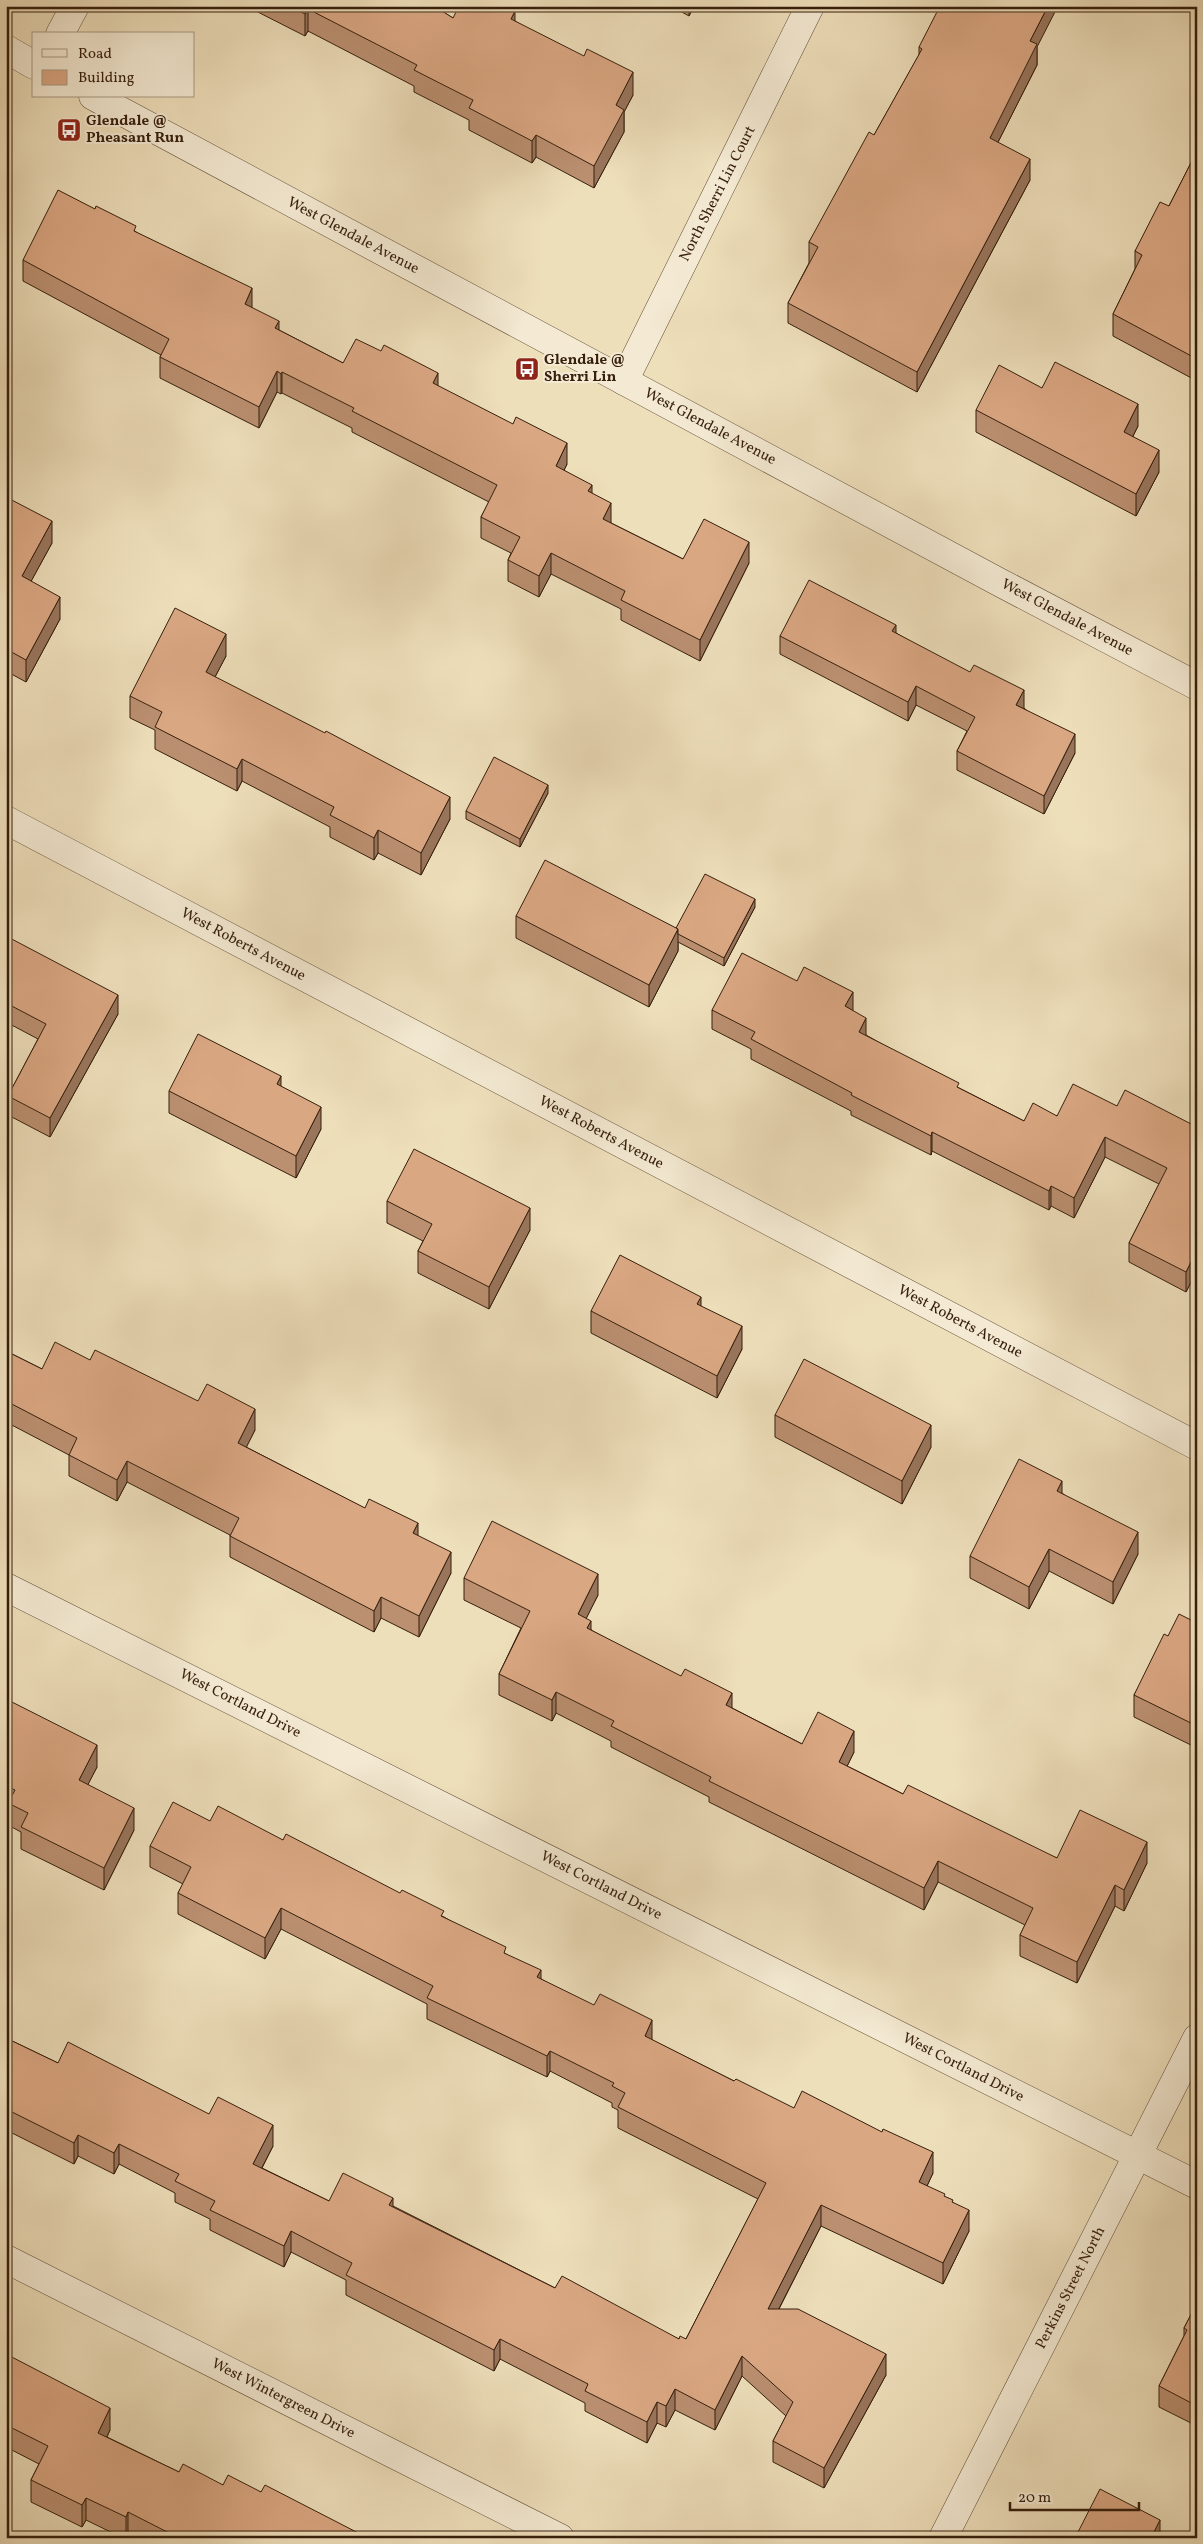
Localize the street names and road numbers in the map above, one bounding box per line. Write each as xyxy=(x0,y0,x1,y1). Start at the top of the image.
street label: North Sherri Lin Court xyxy=(675,123,761,265)
street label: West Glendale Avenue xyxy=(283,192,423,280)
street label: West Glendale Avenue xyxy=(640,383,780,471)
street label: West Glendale Avenue xyxy=(997,574,1137,662)
street label: West Roberts Avenue xyxy=(177,903,309,987)
street label: West Roberts Avenue xyxy=(535,1091,667,1175)
street label: West Roberts Avenue xyxy=(894,1280,1026,1364)
street label: West Cortland Drive xyxy=(176,1664,304,1744)
street label: West Cortland Drive xyxy=(537,1846,665,1926)
street label: West Cortland Drive xyxy=(899,2028,1027,2108)
street label: Perkins Street North xyxy=(1031,2223,1111,2353)
street label: West Wintergreen Drive xyxy=(208,2354,358,2444)

